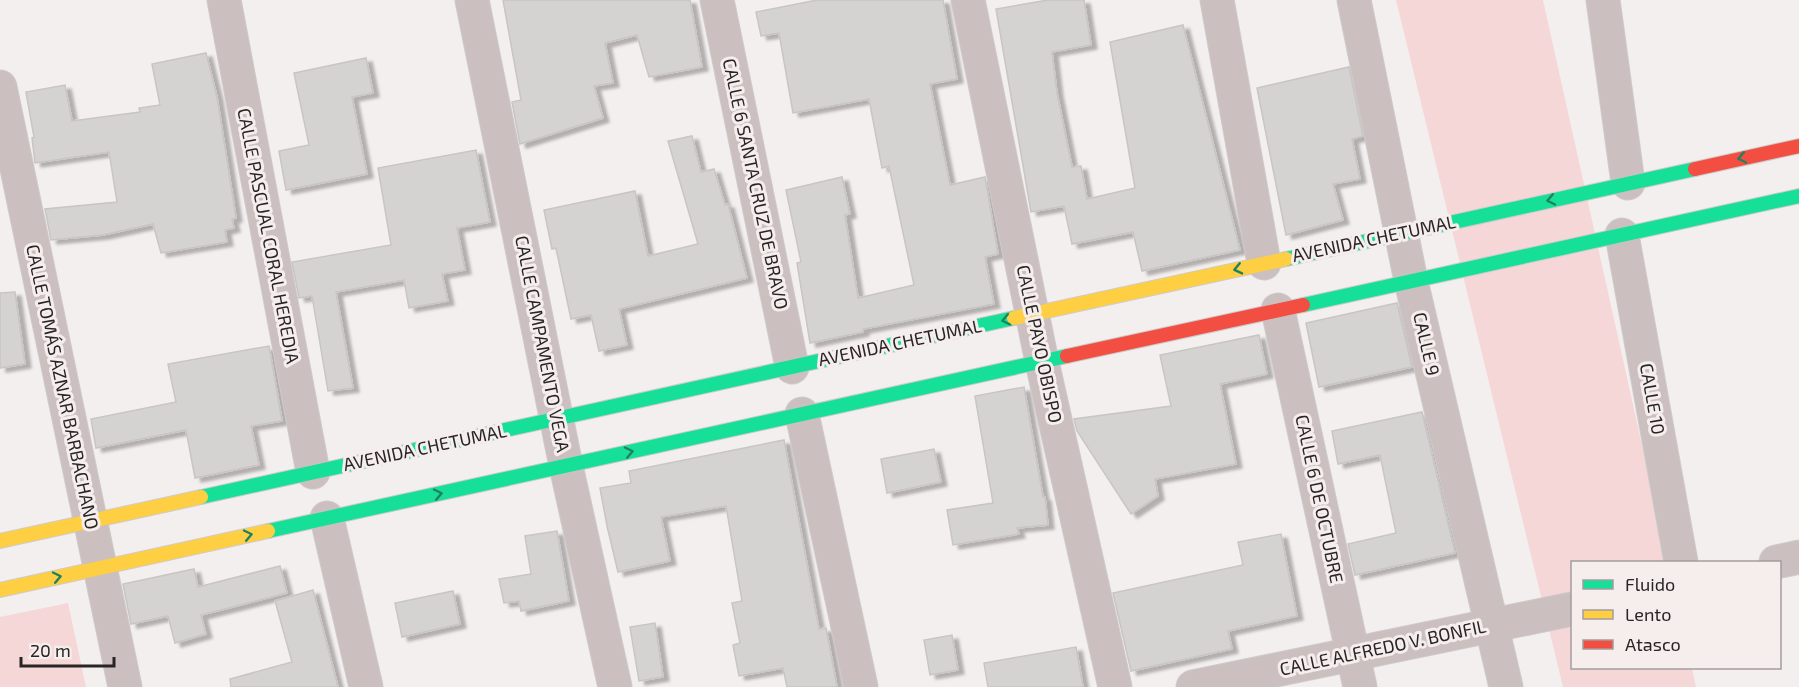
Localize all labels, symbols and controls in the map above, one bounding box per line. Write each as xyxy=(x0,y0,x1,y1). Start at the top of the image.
street label: CALLE 6 SANTA CRUZ DE BRAVO xyxy=(719,56,793,311)
street label: CALLE PASCUAL CORAL HEREDIA xyxy=(233,106,305,366)
one-way arrow xyxy=(1737,151,1747,164)
one-way arrow xyxy=(1547,193,1557,206)
street label: AVENIDA CHETUMAL xyxy=(1290,210,1458,266)
street label: CALLE CAMPAMENTO VEGA xyxy=(511,234,575,455)
street label: CALLE TOMÁS AZNAR BARBACHANO xyxy=(22,242,104,531)
one-way arrow xyxy=(1233,261,1243,274)
street label: CALLE PAYO OBISPO xyxy=(1012,263,1067,425)
street label: CALLE 9 xyxy=(1409,310,1445,378)
one-way arrow xyxy=(1002,313,1012,326)
street label: AVENIDA CHETUMAL xyxy=(816,314,984,370)
street label: CALLE 10 xyxy=(1636,361,1670,436)
street label: CALLE 6 DE OCTUBRE xyxy=(1291,413,1349,585)
street label: AVENIDA CHETUMAL xyxy=(341,419,509,475)
one-way arrow xyxy=(623,446,633,459)
one-way arrow xyxy=(433,488,443,501)
one-way arrow xyxy=(242,530,252,543)
legend xyxy=(1571,561,1781,669)
one-way arrow xyxy=(52,572,62,585)
text: Fluido xyxy=(1625,573,1675,595)
text: Lento xyxy=(1625,603,1671,625)
street label: CALLE ALFREDO V. BONFIL xyxy=(1278,614,1488,680)
scale bar xyxy=(21,630,114,668)
text: Atasco xyxy=(1625,633,1681,655)
text: 20 m xyxy=(30,639,71,661)

